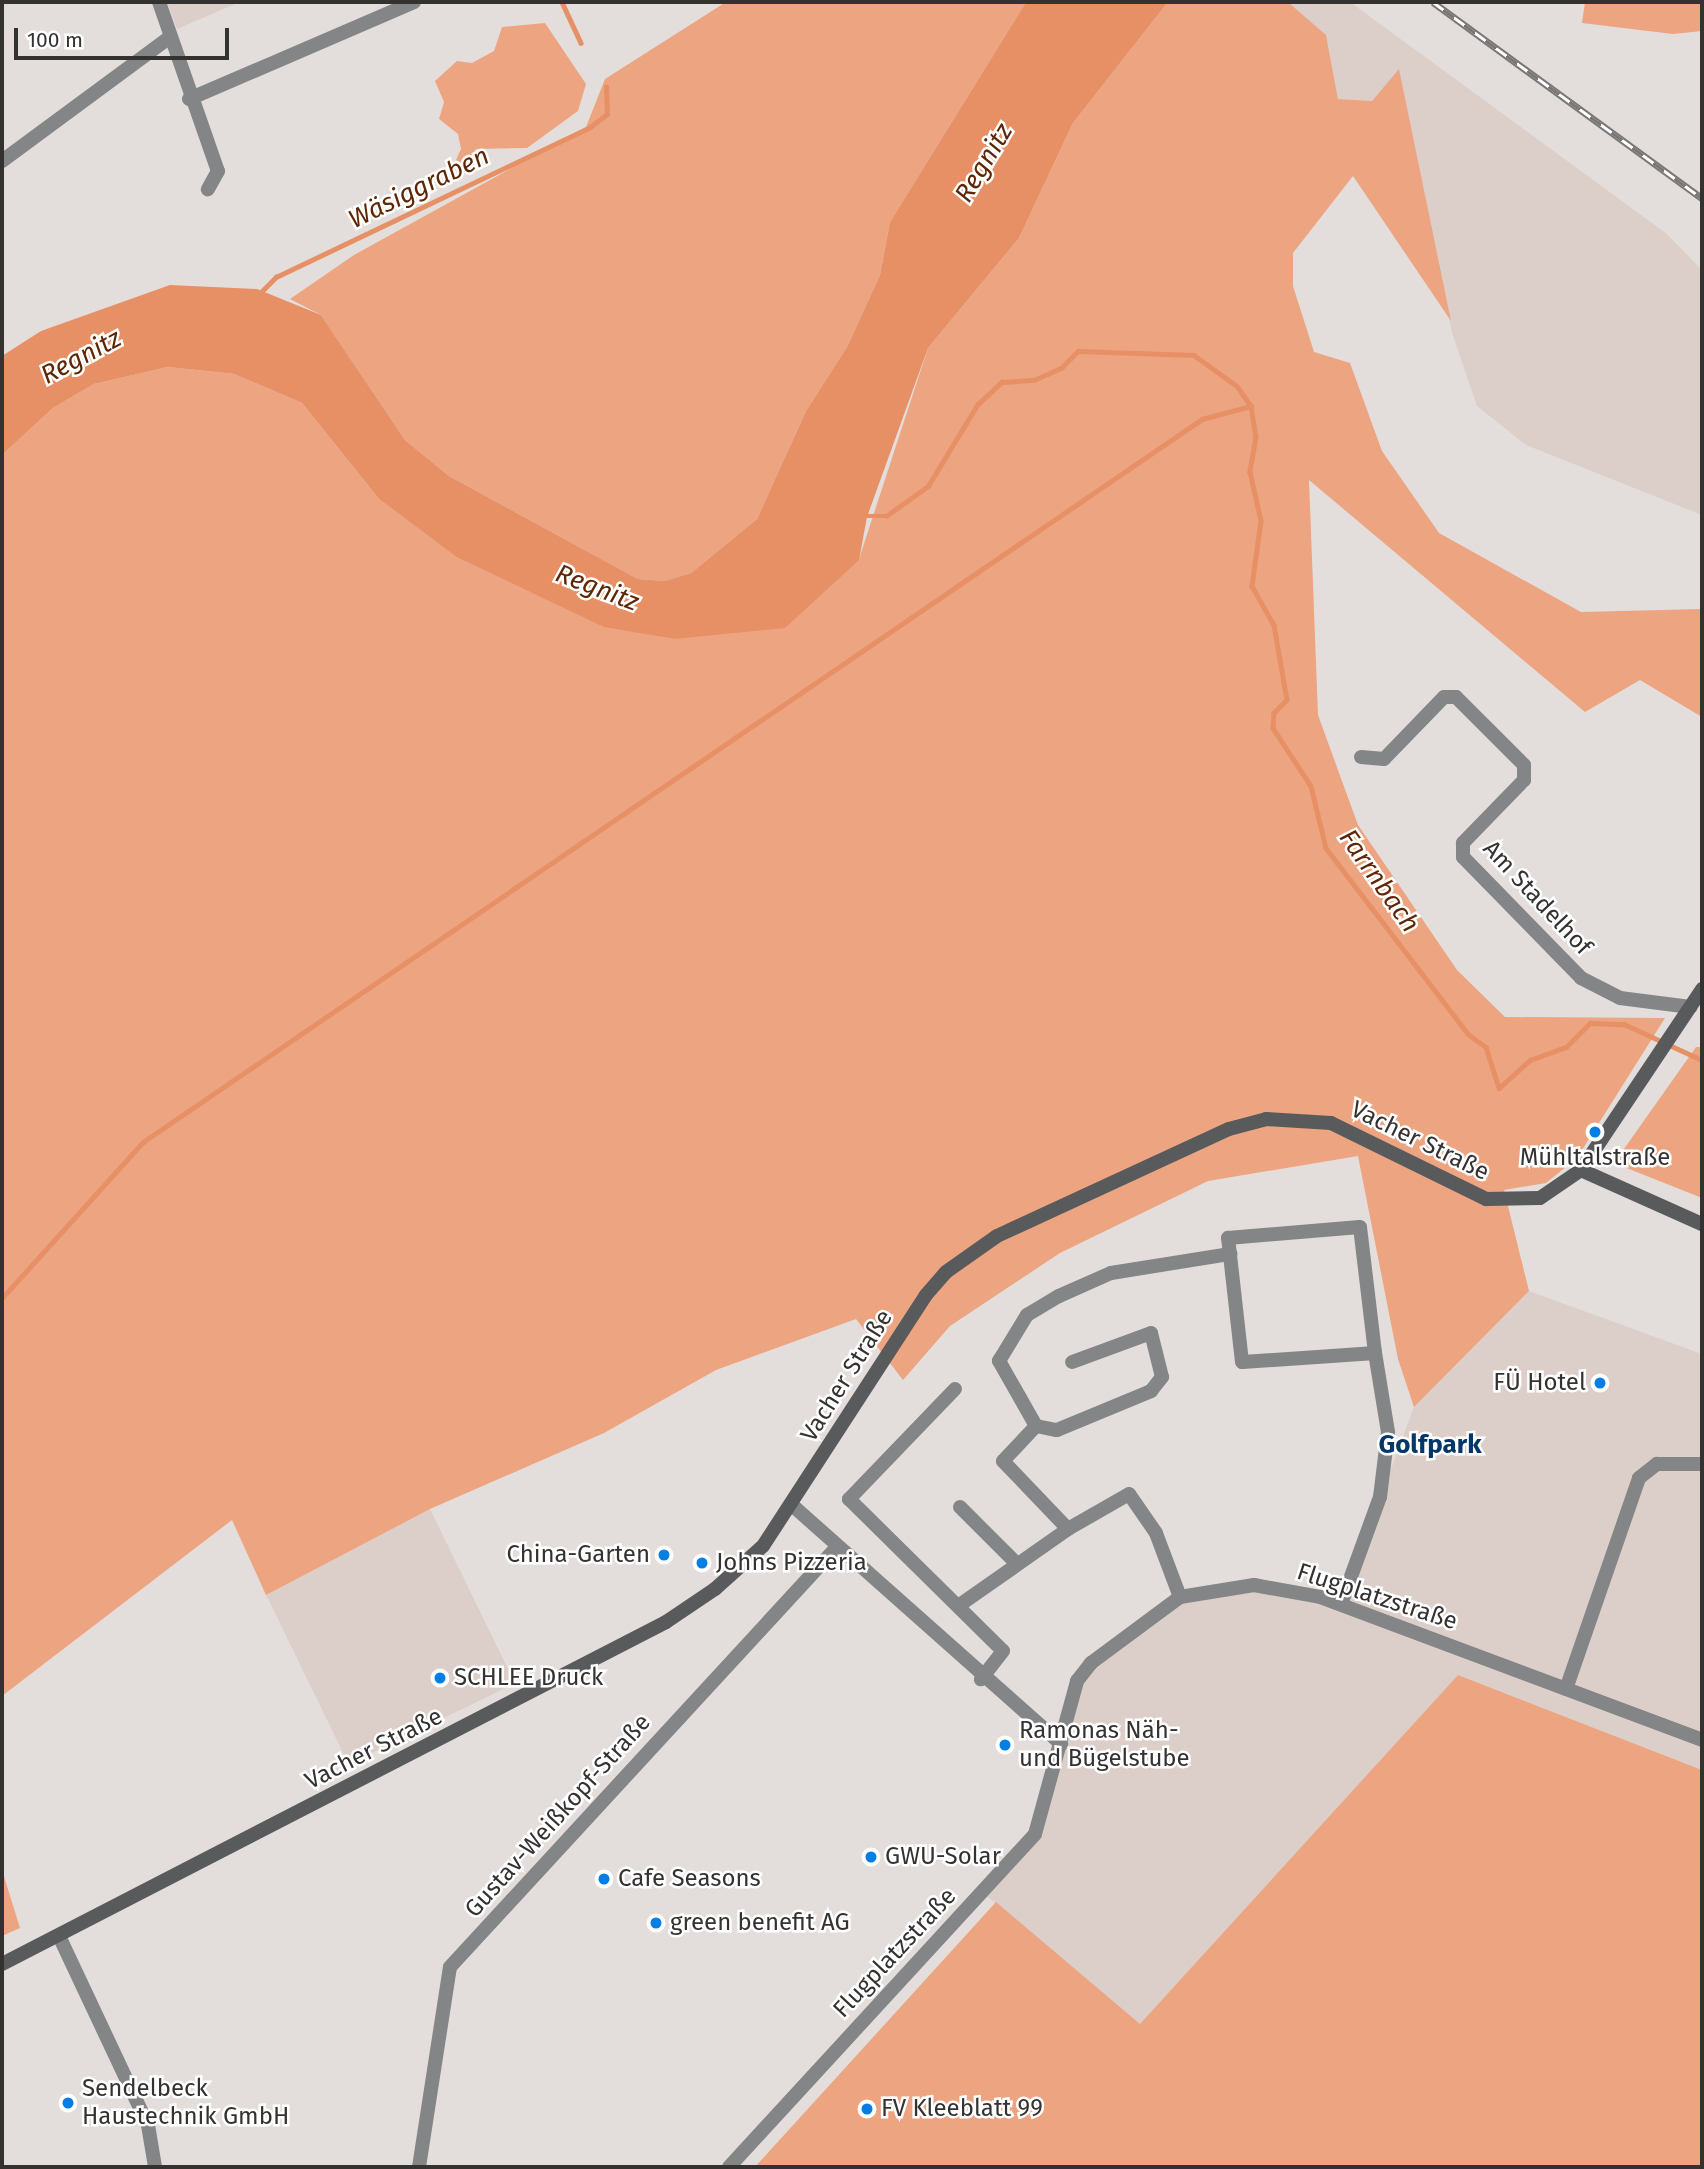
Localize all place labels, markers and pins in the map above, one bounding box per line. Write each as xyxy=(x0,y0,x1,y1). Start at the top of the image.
marker: Mühltalstraße xyxy=(1587,1124,1603,1140)
place label: Mühltalstraße xyxy=(1520,1144,1670,1172)
place label: FÜ Hotel xyxy=(1493,1369,1586,1397)
marker: FÜ Hotel xyxy=(1592,1375,1608,1391)
place label: China-Garten xyxy=(507,1541,650,1569)
marker: China-Garten xyxy=(656,1547,672,1563)
place label: Johns Pizzeria xyxy=(716,1549,867,1577)
marker: Johns Pizzeria xyxy=(694,1555,710,1571)
place label: SCHLEE Druck xyxy=(454,1664,603,1692)
marker: SCHLEE Druck xyxy=(432,1670,448,1686)
place label: Ramonas Näh- und Bügelstube xyxy=(1019,1717,1190,1773)
marker: Ramonas Näh- und Bügelstube xyxy=(997,1737,1013,1753)
place label: GWU-Solar xyxy=(885,1843,1001,1871)
marker: GWU-Solar xyxy=(863,1849,879,1865)
place label: Cafe Seasons xyxy=(618,1865,761,1893)
marker: Cafe Seasons xyxy=(596,1871,612,1887)
place label: green benefit AG xyxy=(670,1909,850,1937)
marker: green benefit AG xyxy=(648,1915,664,1931)
place label: Sendelbeck Haustechnik GmbH xyxy=(82,2075,289,2131)
marker: Sendelbeck Haustechnik GmbH xyxy=(60,2095,76,2111)
place label: FV Kleeblatt 99 xyxy=(881,2095,1043,2123)
marker: FV Kleeblatt 99 xyxy=(859,2101,875,2117)

